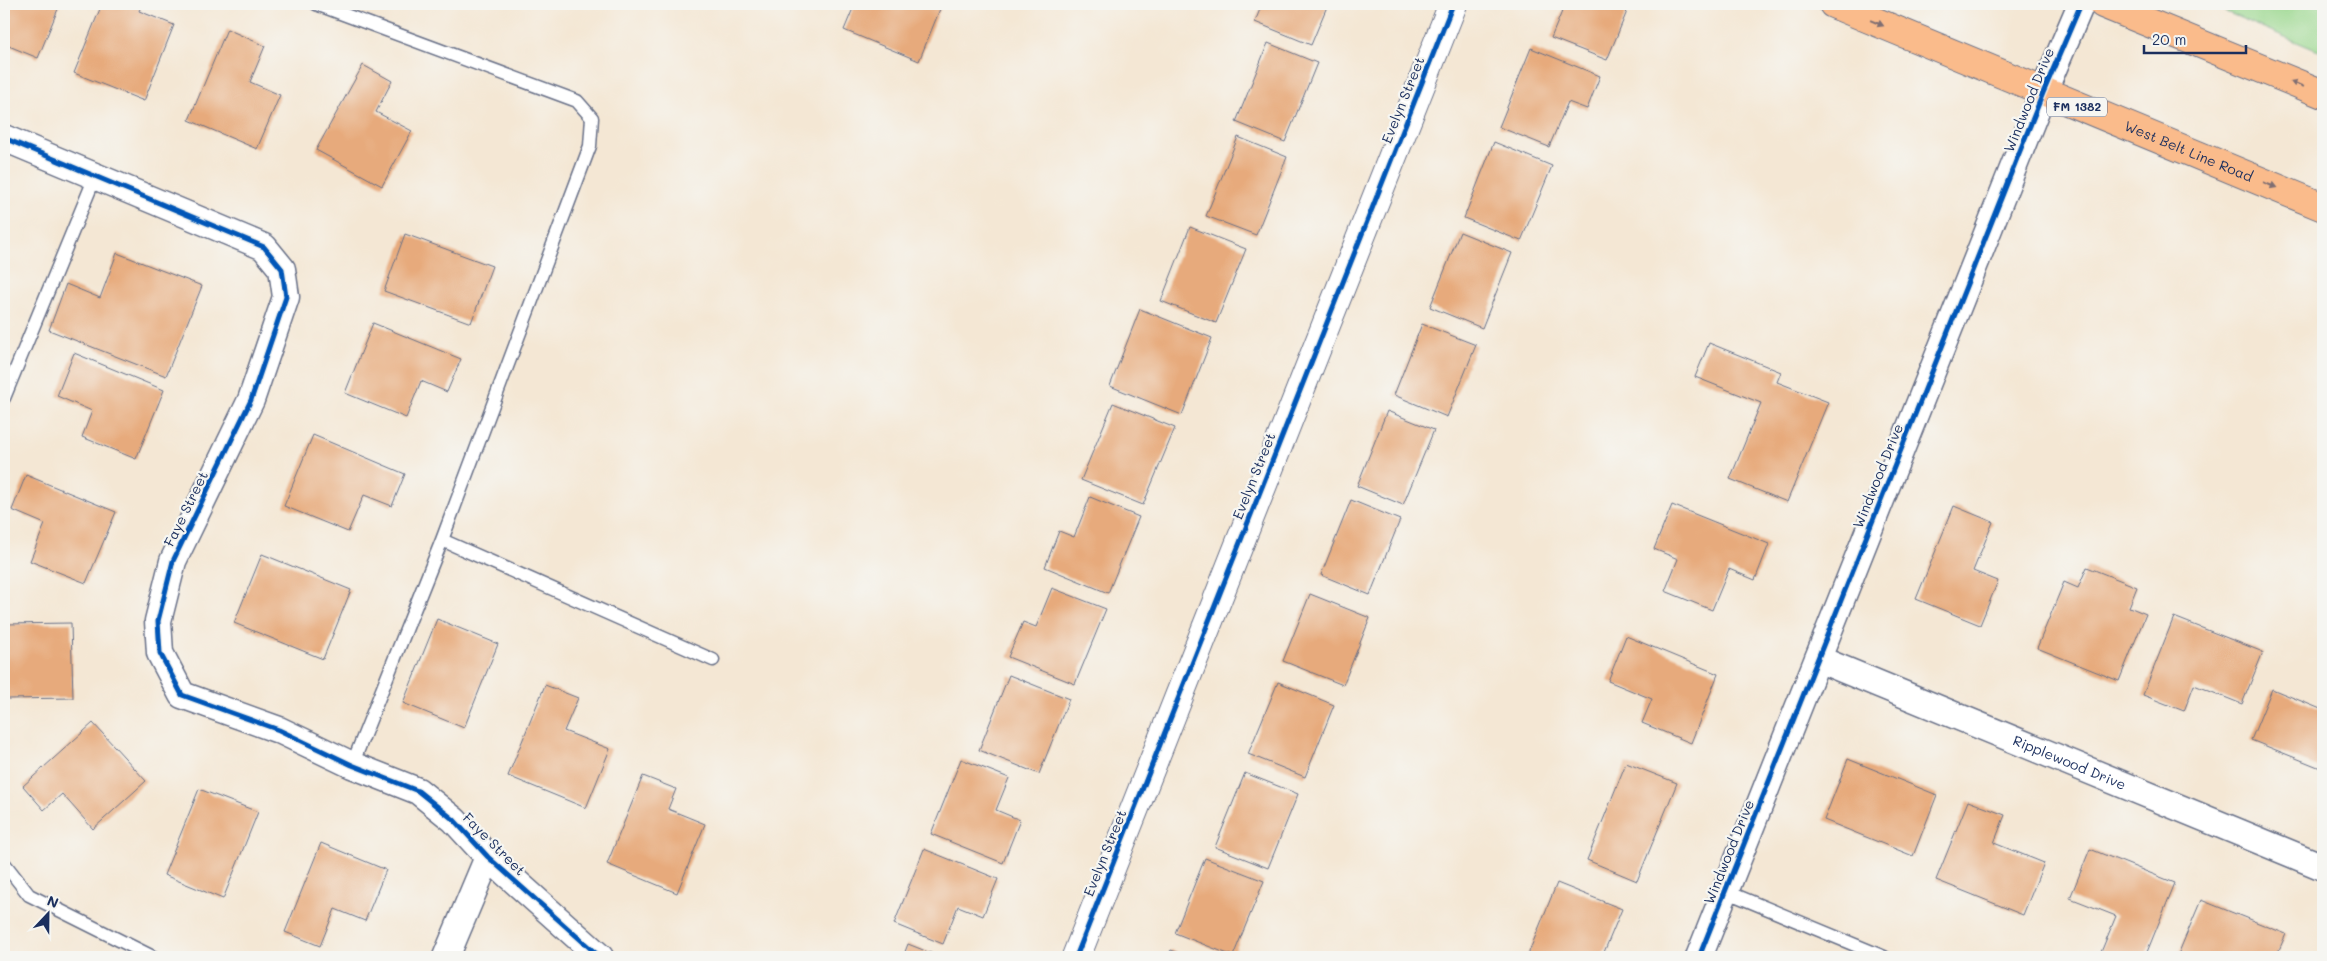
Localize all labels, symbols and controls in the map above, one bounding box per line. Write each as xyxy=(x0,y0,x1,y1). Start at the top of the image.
one-way arrow xyxy=(1870,19,1885,27)
scale bar xyxy=(2144,22,2247,54)
text: 20 m xyxy=(2152,29,2186,49)
street label: Windwood Drive xyxy=(1999,45,2058,155)
street label: Evelyn Street xyxy=(1377,54,1429,146)
one-way arrow xyxy=(2290,79,2304,87)
road number: FM 1382 xyxy=(2047,98,2107,116)
street label: West Belt Line Road xyxy=(2122,116,2256,186)
one-way arrow xyxy=(2263,182,2277,190)
street label: Windwood Drive xyxy=(1848,421,1907,531)
street label: Evelyn Street xyxy=(1228,430,1280,522)
street label: Faye Street xyxy=(159,468,212,550)
street label: Ripplewood Drive xyxy=(2010,730,2129,794)
street label: Windwood Drive xyxy=(1699,797,1758,907)
street label: Evelyn Street xyxy=(1079,807,1131,899)
street label: Faye Street xyxy=(459,808,530,879)
north arrow xyxy=(22,888,72,938)
text: N xyxy=(45,891,62,912)

